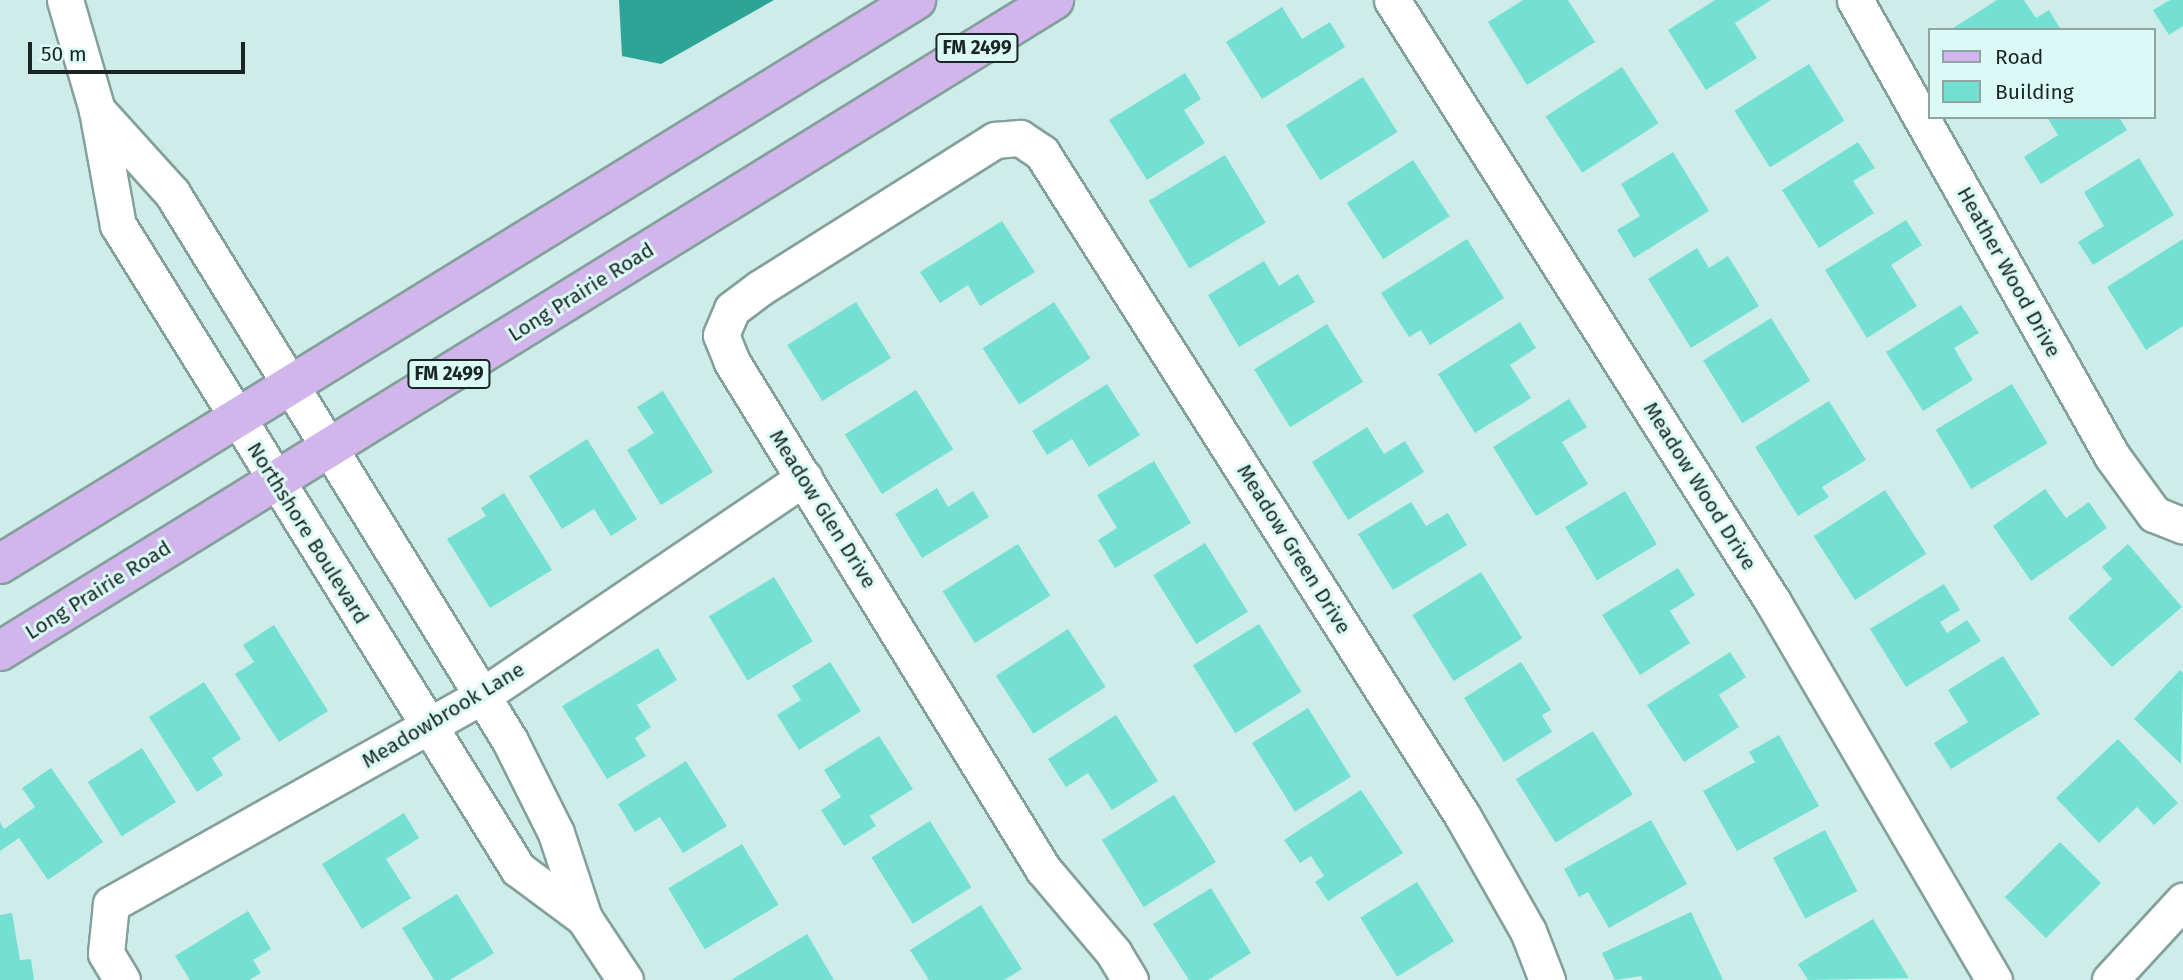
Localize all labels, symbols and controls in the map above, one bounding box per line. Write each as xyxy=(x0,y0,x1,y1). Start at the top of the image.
scale bar xyxy=(32,28,248,72)
legend xyxy=(1927,28,2155,119)
road number: FM 2499 xyxy=(935,32,1019,64)
text: 50 m xyxy=(41,41,87,67)
text: Road xyxy=(1995,44,2043,70)
text: Building xyxy=(1995,79,2074,105)
street label: Heather Wood Drive xyxy=(1952,182,2066,362)
street label: Long Prairie Road xyxy=(504,237,658,347)
road number: FM 2499 xyxy=(407,358,491,390)
street label: Meadow Wood Drive xyxy=(1638,397,1762,575)
street label: Meadow Glen Drive xyxy=(764,425,882,593)
street label: Northshore Boulevard xyxy=(242,437,374,629)
street label: Meadow Green Drive xyxy=(1232,460,1356,638)
street label: Long Prairie Road xyxy=(21,535,175,645)
street label: Meadowbrook Lane xyxy=(357,657,529,773)

